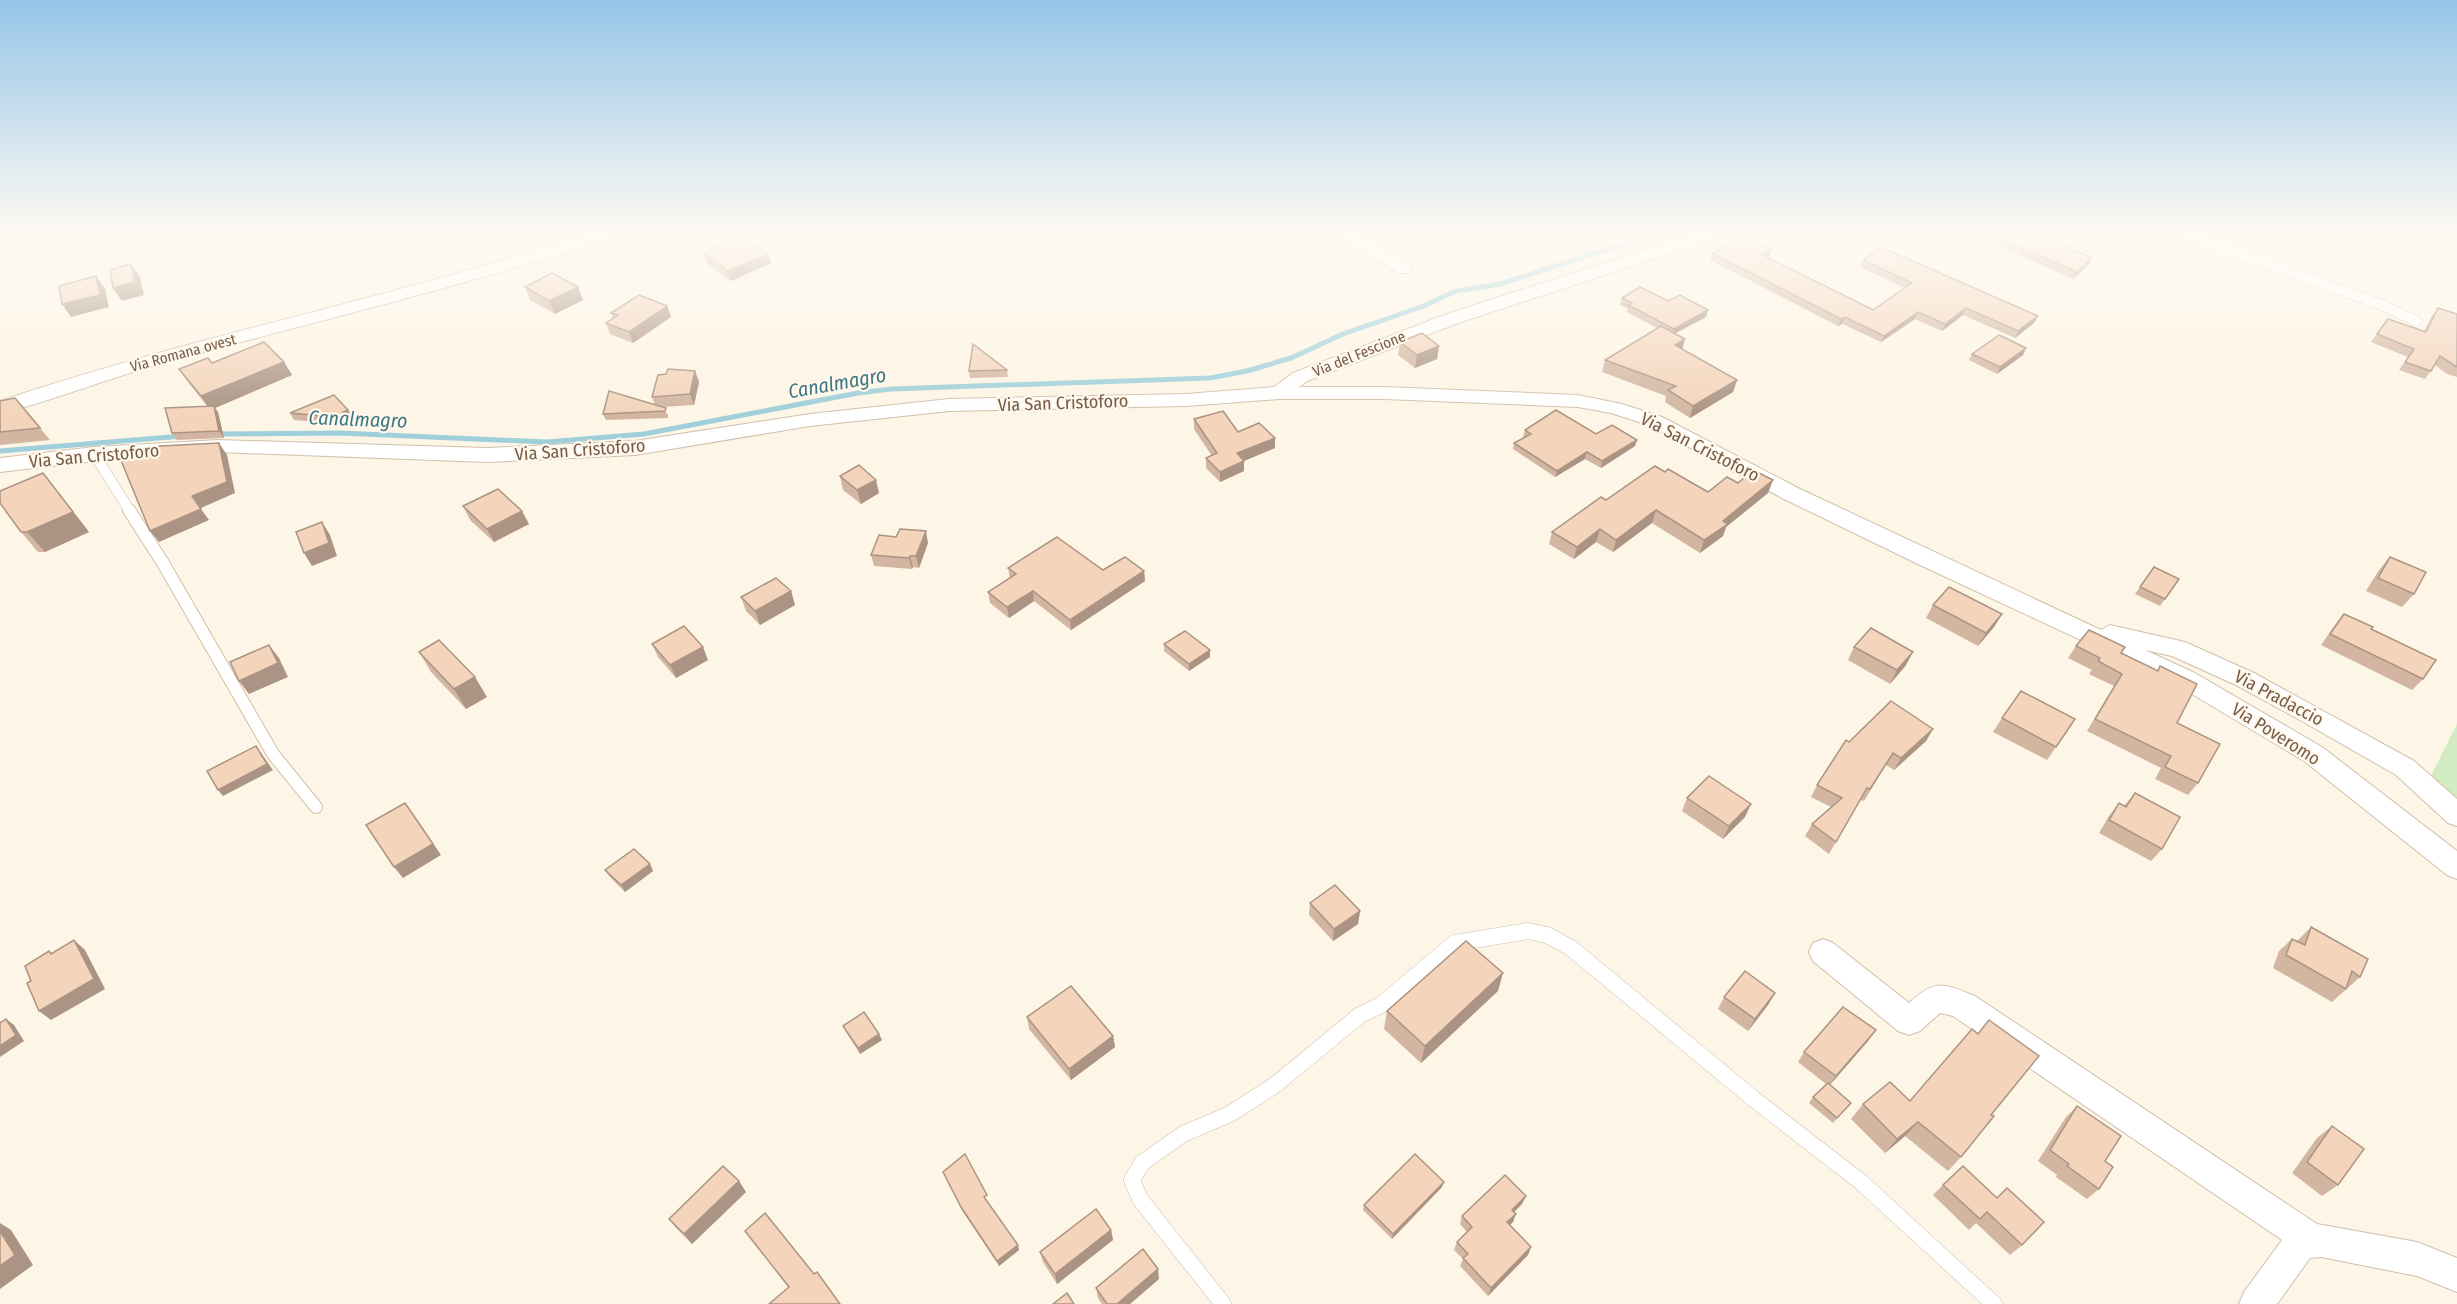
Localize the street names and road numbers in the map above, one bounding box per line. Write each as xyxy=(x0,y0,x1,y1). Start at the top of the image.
street label: Via del Fescione xyxy=(1310,327,1408,381)
street label: Via Romana ovest xyxy=(128,330,238,376)
street label: Via San Cristoforo xyxy=(997,390,1129,416)
street label: Via San Cristoforo xyxy=(1637,408,1763,486)
street label: Via San Cristoforo xyxy=(514,434,646,466)
street label: Via San Cristoforo xyxy=(28,439,160,473)
street label: Via Pradaccio xyxy=(2231,665,2327,731)
street label: Via Poveromo xyxy=(2228,698,2324,770)

